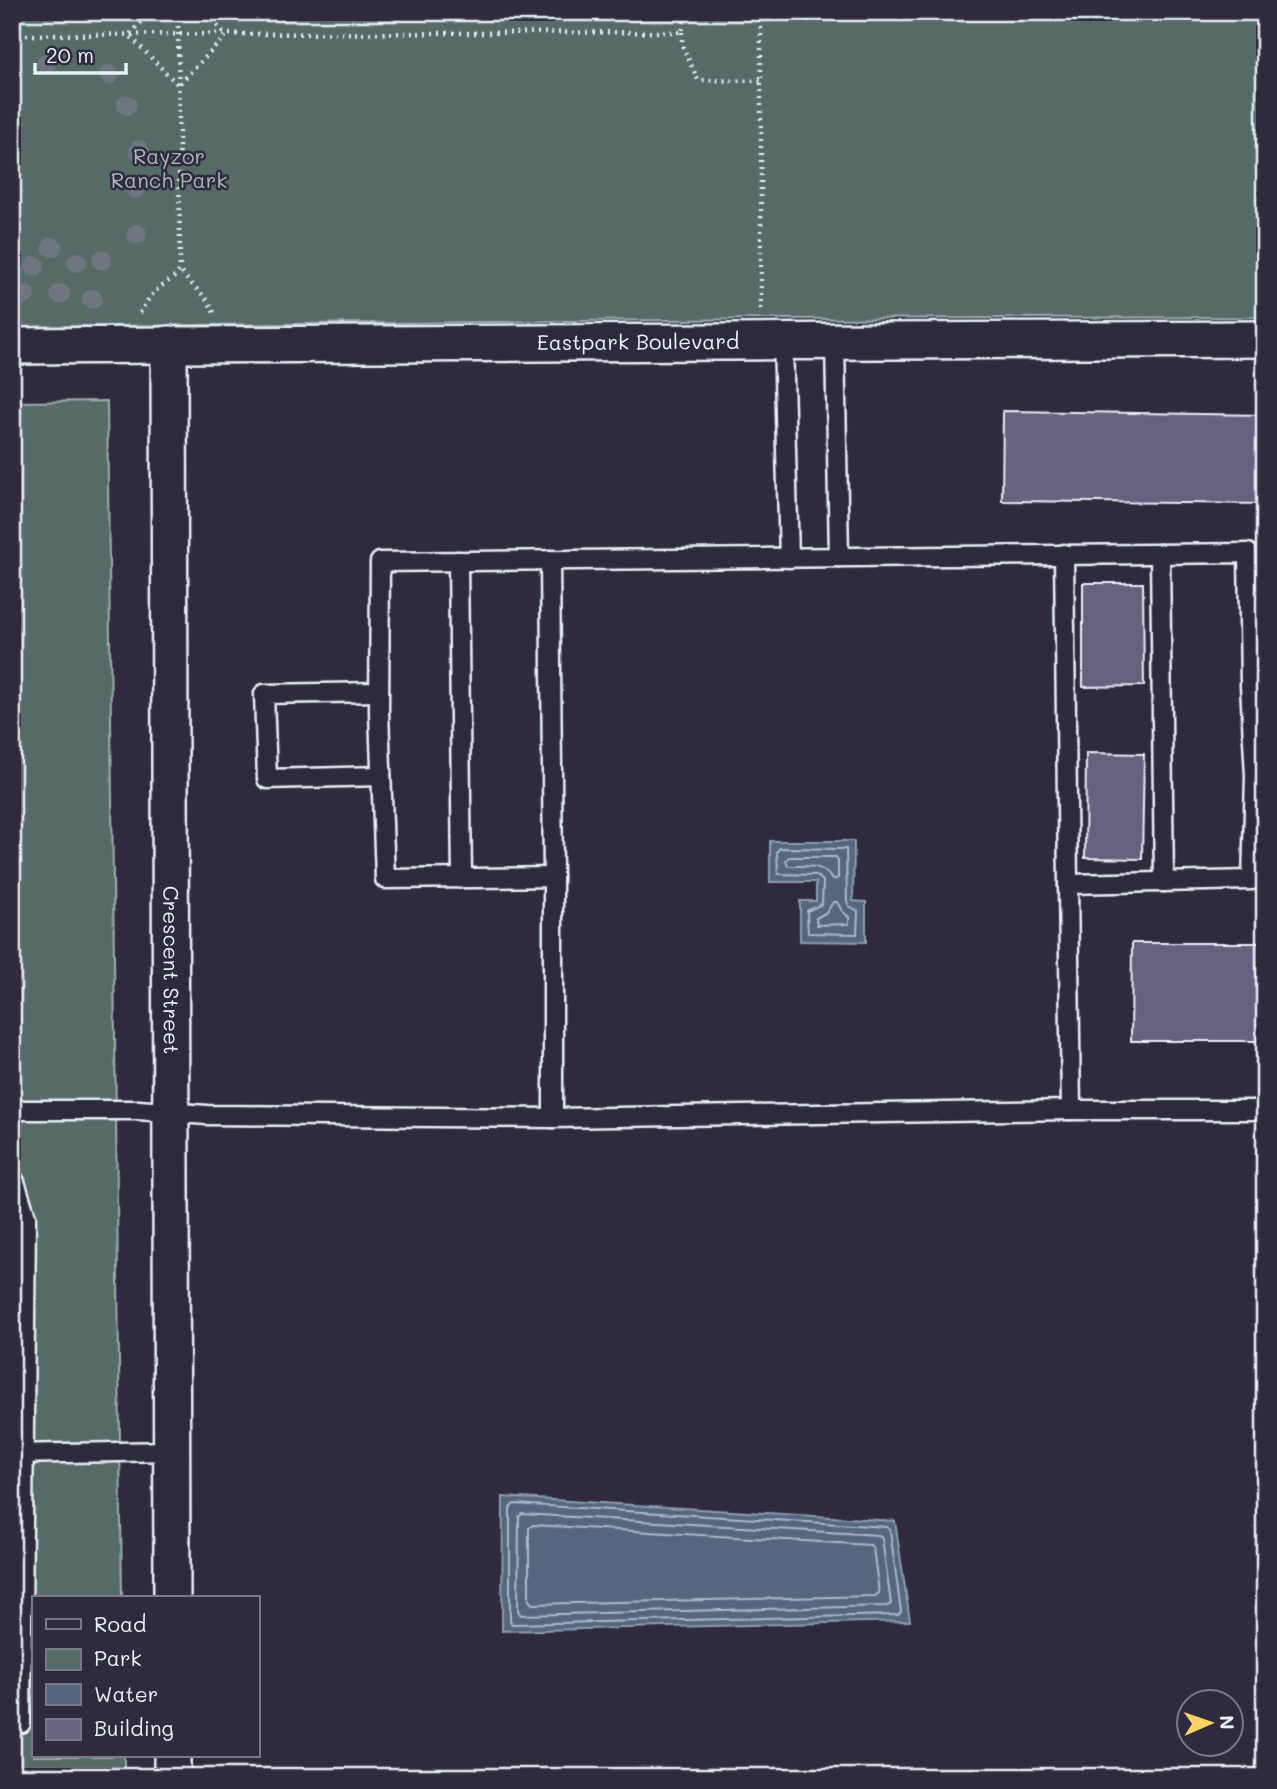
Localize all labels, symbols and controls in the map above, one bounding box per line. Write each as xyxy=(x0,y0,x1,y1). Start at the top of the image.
scale bar xyxy=(35,32,126,76)
text: 20 m xyxy=(46,41,94,68)
park label: Rayzor Ranch Park xyxy=(111,142,227,193)
street label: Eastpark Boulevard xyxy=(537,327,739,355)
street label: Crescent Street xyxy=(158,886,186,1054)
legend xyxy=(32,1596,259,1758)
text: Road xyxy=(94,1610,146,1637)
text: Park xyxy=(94,1644,142,1671)
text: Water xyxy=(94,1680,158,1707)
north arrow xyxy=(1176,1688,1246,1758)
text: Building xyxy=(94,1714,174,1741)
text: N xyxy=(1215,1715,1240,1730)

